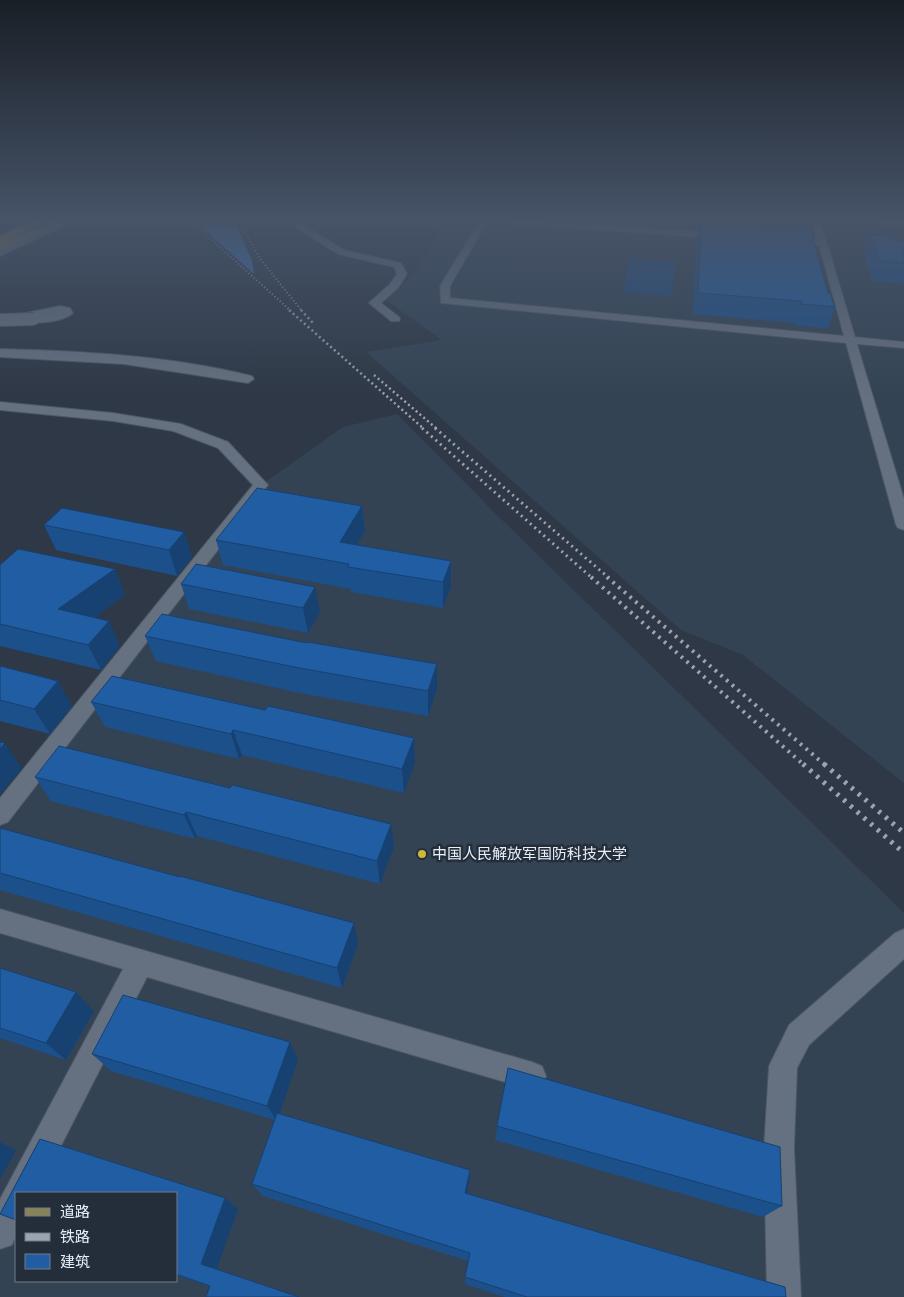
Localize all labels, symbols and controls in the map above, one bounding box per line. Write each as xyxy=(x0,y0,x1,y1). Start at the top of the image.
place label: 中国人民解放军国防科技大学 xyxy=(432,841,627,864)
marker: 中国人民解放军国防科技大学 xyxy=(416,848,428,860)
legend xyxy=(15,1192,178,1282)
text: 道路 xyxy=(60,1199,90,1222)
text: 铁路 xyxy=(60,1224,90,1247)
text: 建筑 xyxy=(60,1249,90,1272)

